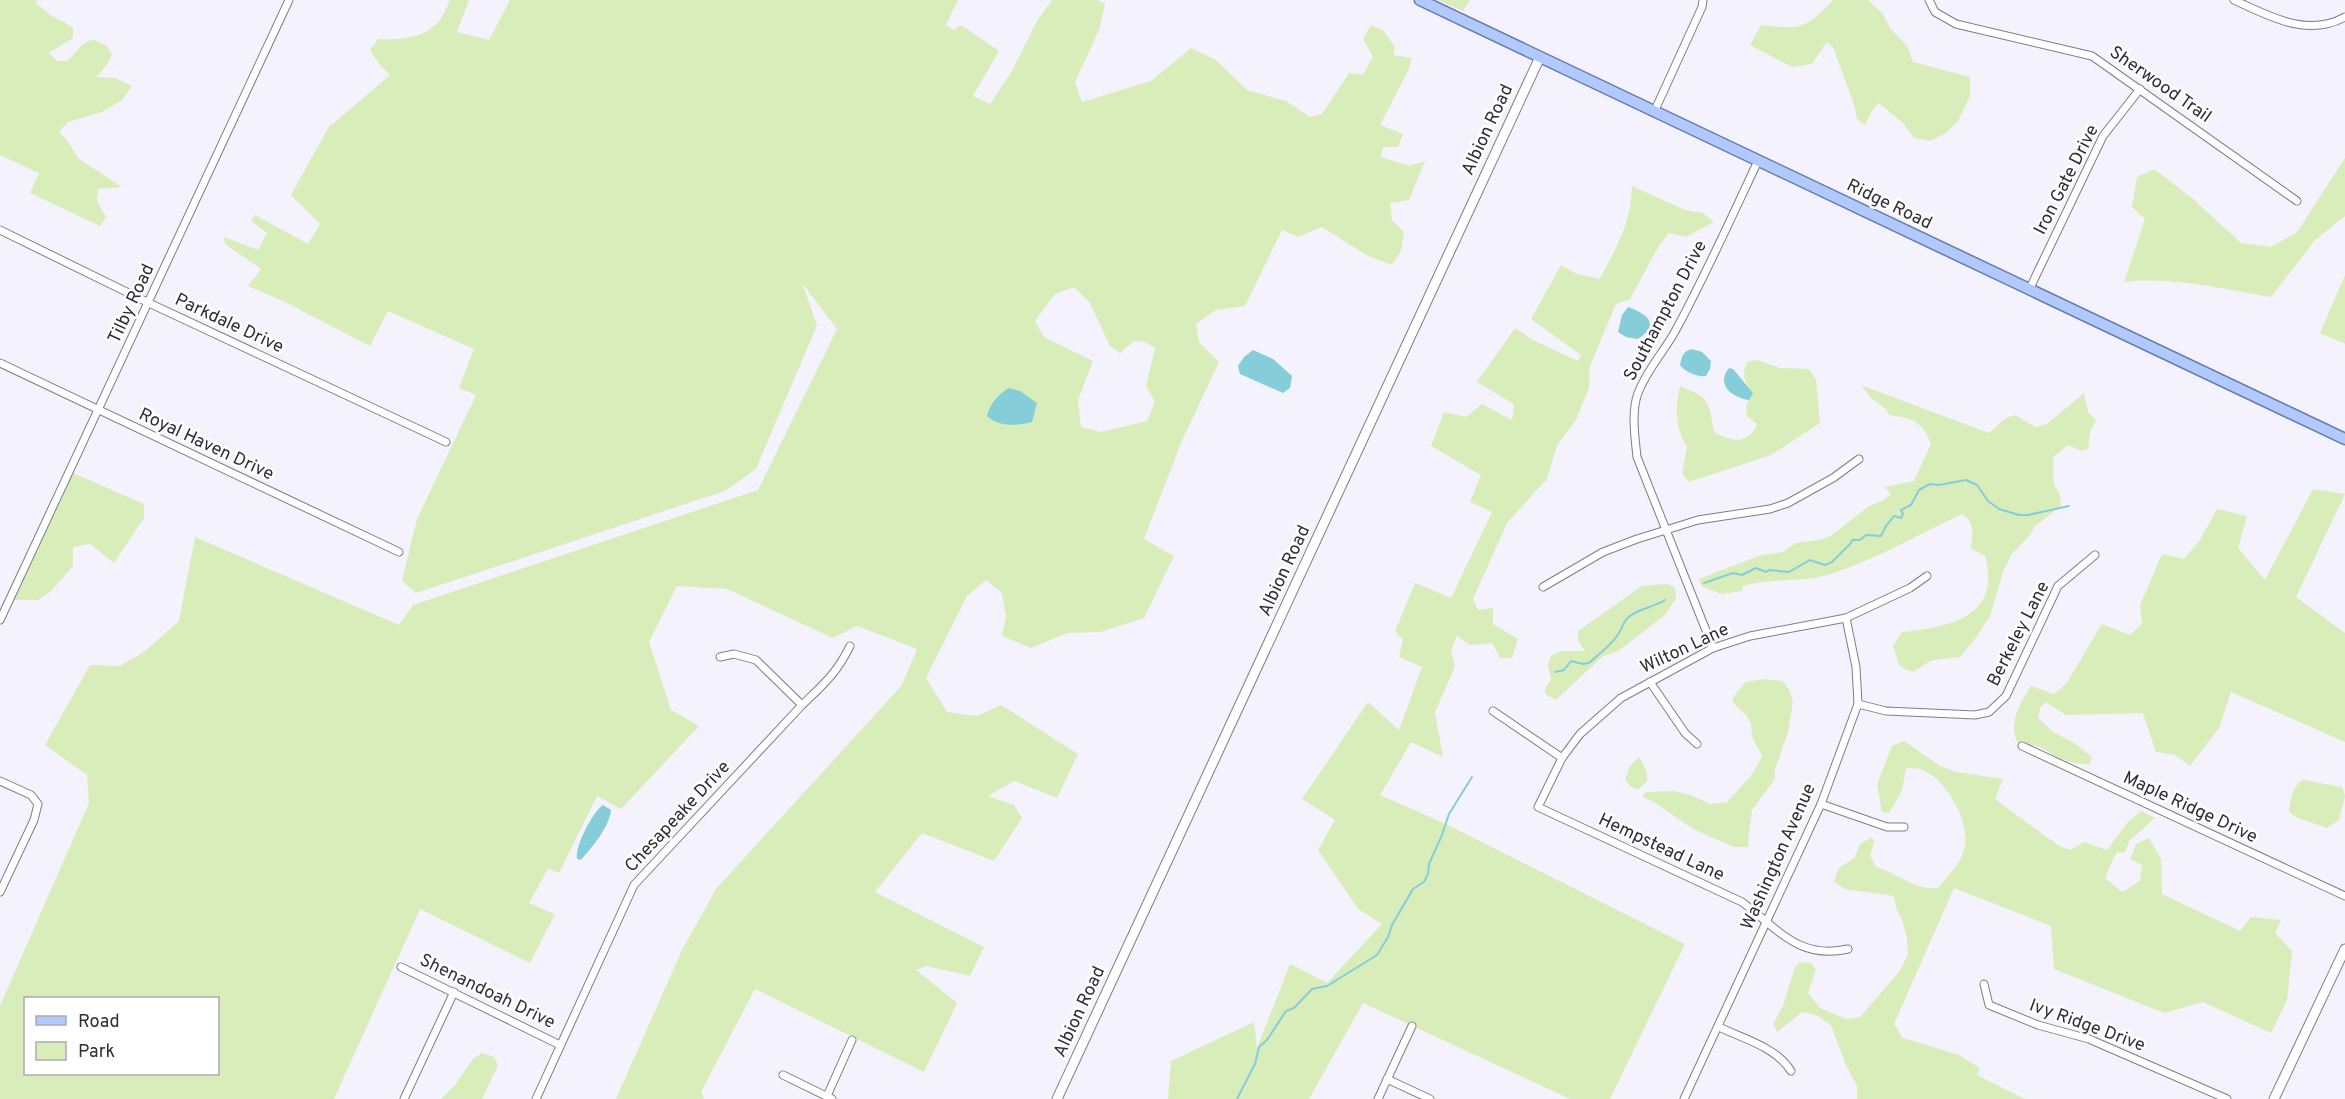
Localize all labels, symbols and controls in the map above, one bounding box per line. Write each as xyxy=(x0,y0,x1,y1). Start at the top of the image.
street label: Sherwood Trail xyxy=(2105,41,2215,129)
street label: Albion Road xyxy=(1457,81,1519,179)
street label: Iron Gate Drive xyxy=(2029,121,2105,239)
street label: Ridge Road xyxy=(1842,174,1936,236)
street label: Southampton Drive xyxy=(1619,237,1713,385)
street label: Tilby Road xyxy=(104,261,160,347)
street label: Parkdale Drive xyxy=(171,289,287,359)
street label: Royal Haven Drive xyxy=(135,404,277,486)
street label: Albion Road xyxy=(1254,522,1316,620)
street label: Berkeley Lane xyxy=(1983,578,2055,690)
street label: Wilton Lane xyxy=(1637,618,1733,680)
street label: Chesapeake Drive xyxy=(620,756,736,878)
street label: Maple Ridge Drive xyxy=(2119,767,2261,849)
street label: Washington Avenue xyxy=(1736,780,1822,934)
street label: Hempstead Lane xyxy=(1594,809,1728,887)
street label: Shenandoah Drive xyxy=(415,949,559,1035)
street label: Albion Road xyxy=(1049,963,1111,1061)
street label: Ivy Ridge Drive xyxy=(2026,994,2148,1058)
legend xyxy=(24,997,219,1075)
text: Road xyxy=(78,1011,120,1034)
text: Park xyxy=(78,1041,115,1064)

